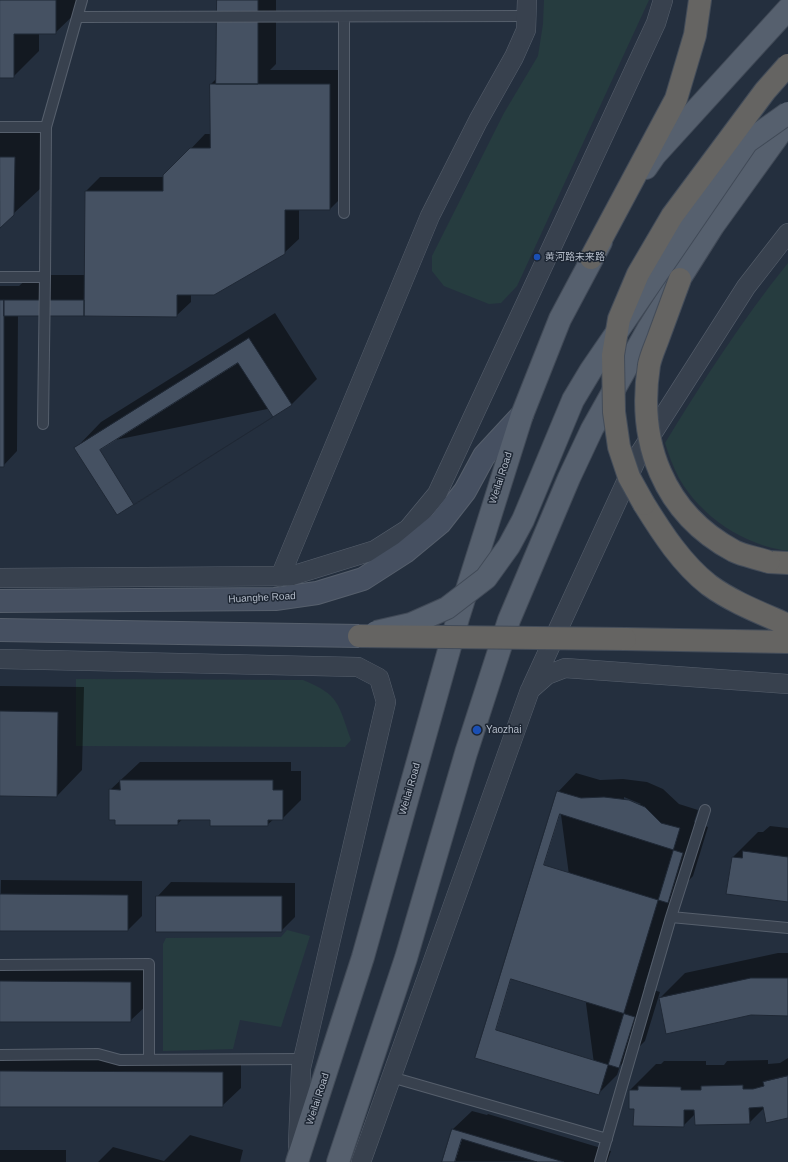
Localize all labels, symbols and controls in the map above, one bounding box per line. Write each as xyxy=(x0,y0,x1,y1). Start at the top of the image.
place label: 黄河路未来路 xyxy=(545,251,605,263)
marker: 黄河路未来路 xyxy=(532,252,542,262)
street label: Weilai Road xyxy=(487,451,515,505)
street label: Huanghe Road xyxy=(228,590,296,606)
marker: Yaozhai xyxy=(471,724,483,736)
place label: Yaozhai xyxy=(486,724,521,736)
street label: Weilai Road xyxy=(397,762,423,816)
street label: Weilai Road xyxy=(304,1072,332,1126)

